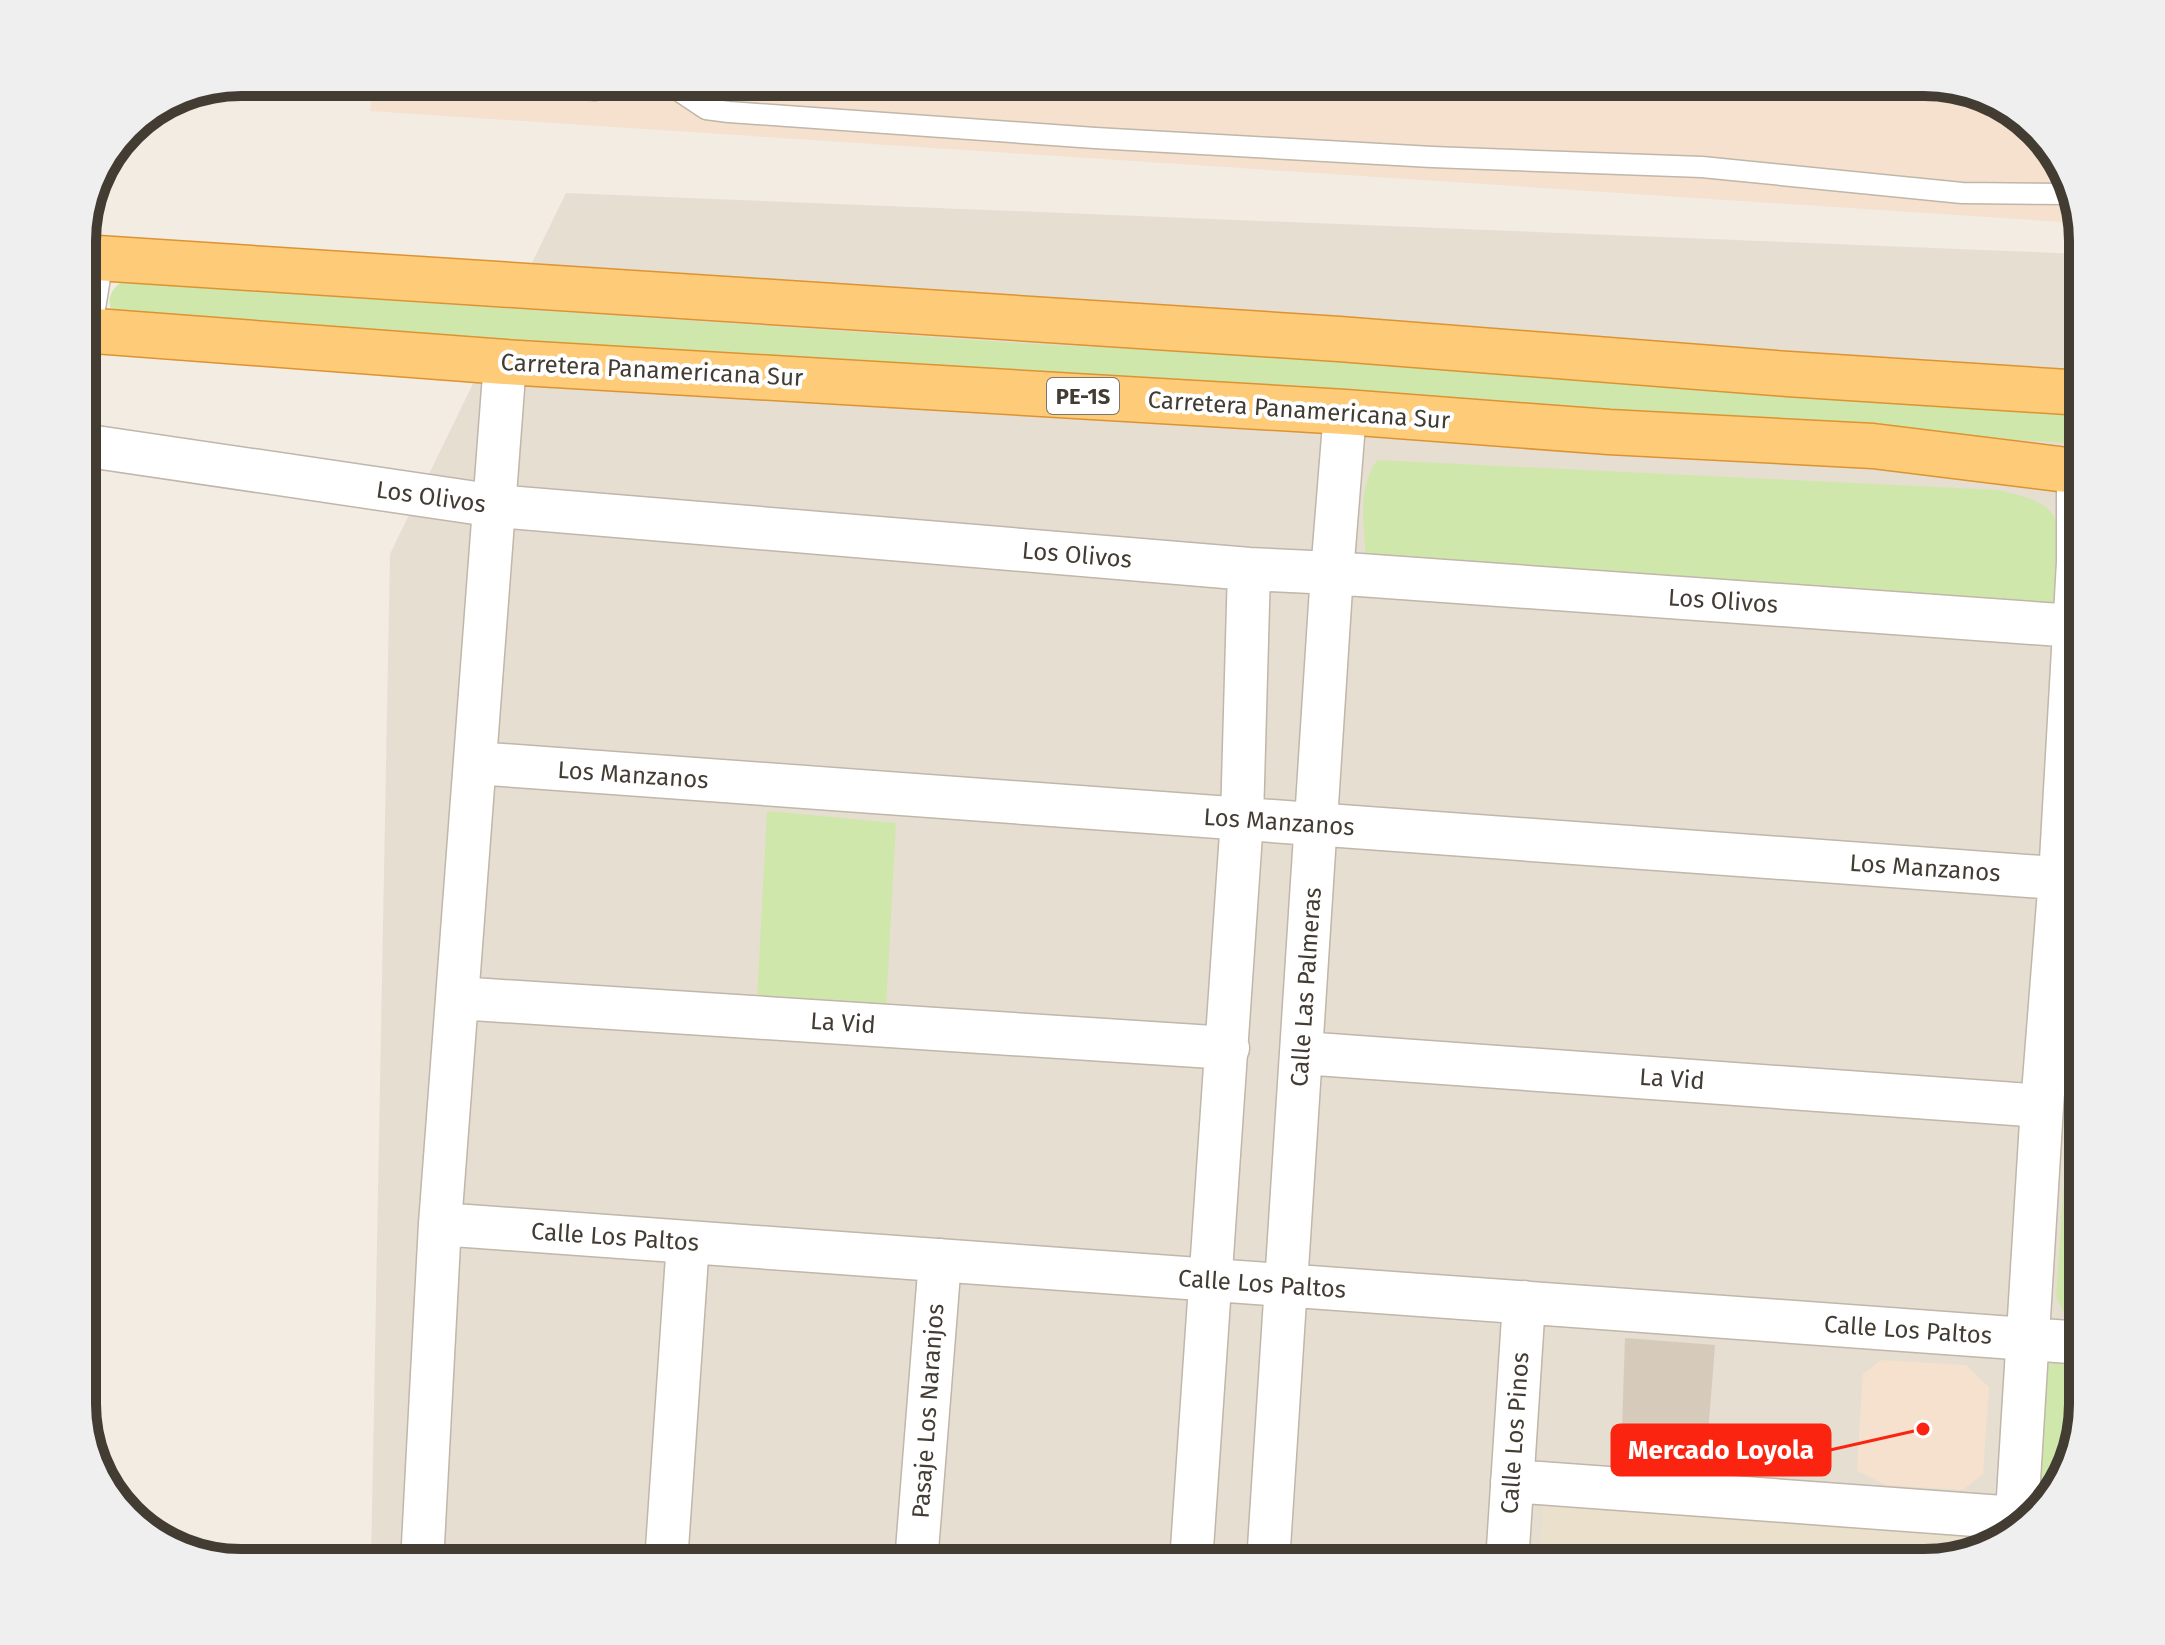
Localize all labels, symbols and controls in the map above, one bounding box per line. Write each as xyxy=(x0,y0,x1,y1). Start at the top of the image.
street label: Carretera Panamericana Sur xyxy=(500,348,805,392)
road number: PE-1S xyxy=(1047,378,1119,414)
street label: Carretera Panamericana Sur xyxy=(1147,385,1452,435)
street label: Los Olivos xyxy=(374,475,488,519)
street label: Los Olivos xyxy=(1021,536,1133,574)
street label: Los Olivos xyxy=(1667,583,1779,619)
street label: Los Manzanos xyxy=(557,756,709,794)
street label: Los Manzanos xyxy=(1203,803,1355,841)
street label: Los Manzanos xyxy=(1849,849,2001,887)
street label: Calle Las Palmeras xyxy=(1285,886,1327,1088)
street label: La Vid xyxy=(809,1007,877,1039)
street label: La Vid xyxy=(1638,1063,1706,1095)
street label: Calle Los Paltos xyxy=(530,1217,700,1257)
street label: Calle Los Paltos xyxy=(1177,1264,1347,1304)
street label: Pasaje Los Naranjos xyxy=(907,1303,949,1519)
street label: Calle Los Paltos xyxy=(1823,1310,1993,1350)
street label: Calle Los Pinos xyxy=(1495,1351,1535,1515)
callout: Mercado Loyola xyxy=(1612,1425,1830,1475)
text: Mercado Loyola xyxy=(1628,1435,1814,1466)

